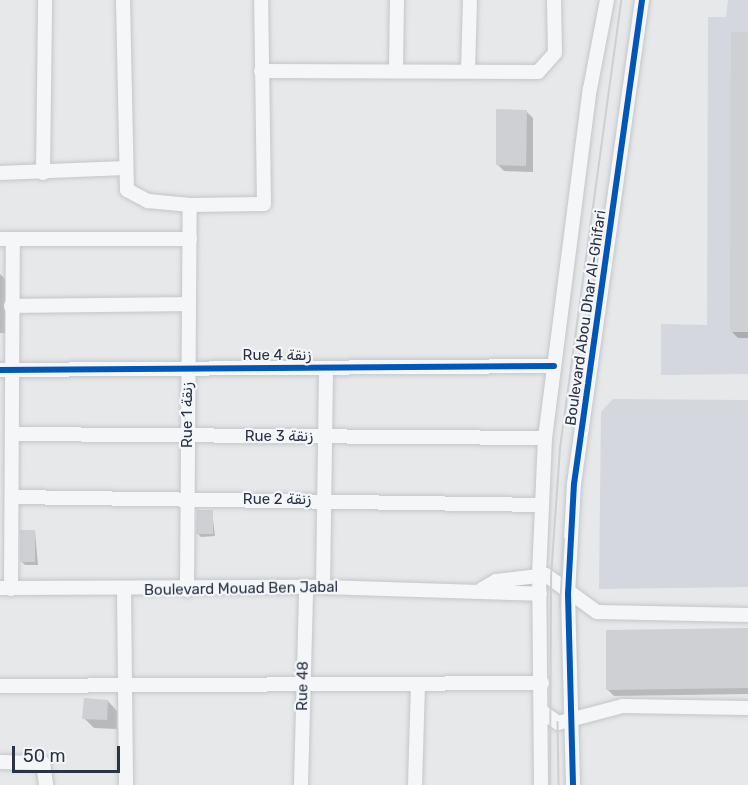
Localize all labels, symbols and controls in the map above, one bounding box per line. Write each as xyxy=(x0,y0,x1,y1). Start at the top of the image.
street label: Boulevard Abou Dhar Al-Ghifari xyxy=(562,209,610,427)
street label: Rue 4 زنقة xyxy=(243,347,311,365)
street label: Rue 1 زنقة xyxy=(179,382,197,448)
street label: Rue 3 زنقة xyxy=(245,428,313,446)
street label: Rue 2 زنقة xyxy=(243,491,311,509)
street label: Boulevard Mouad Ben Jabal xyxy=(144,578,338,600)
street label: Rue 48 xyxy=(294,661,312,711)
scale bar xyxy=(15,734,123,772)
text: 50 m xyxy=(23,745,66,767)

